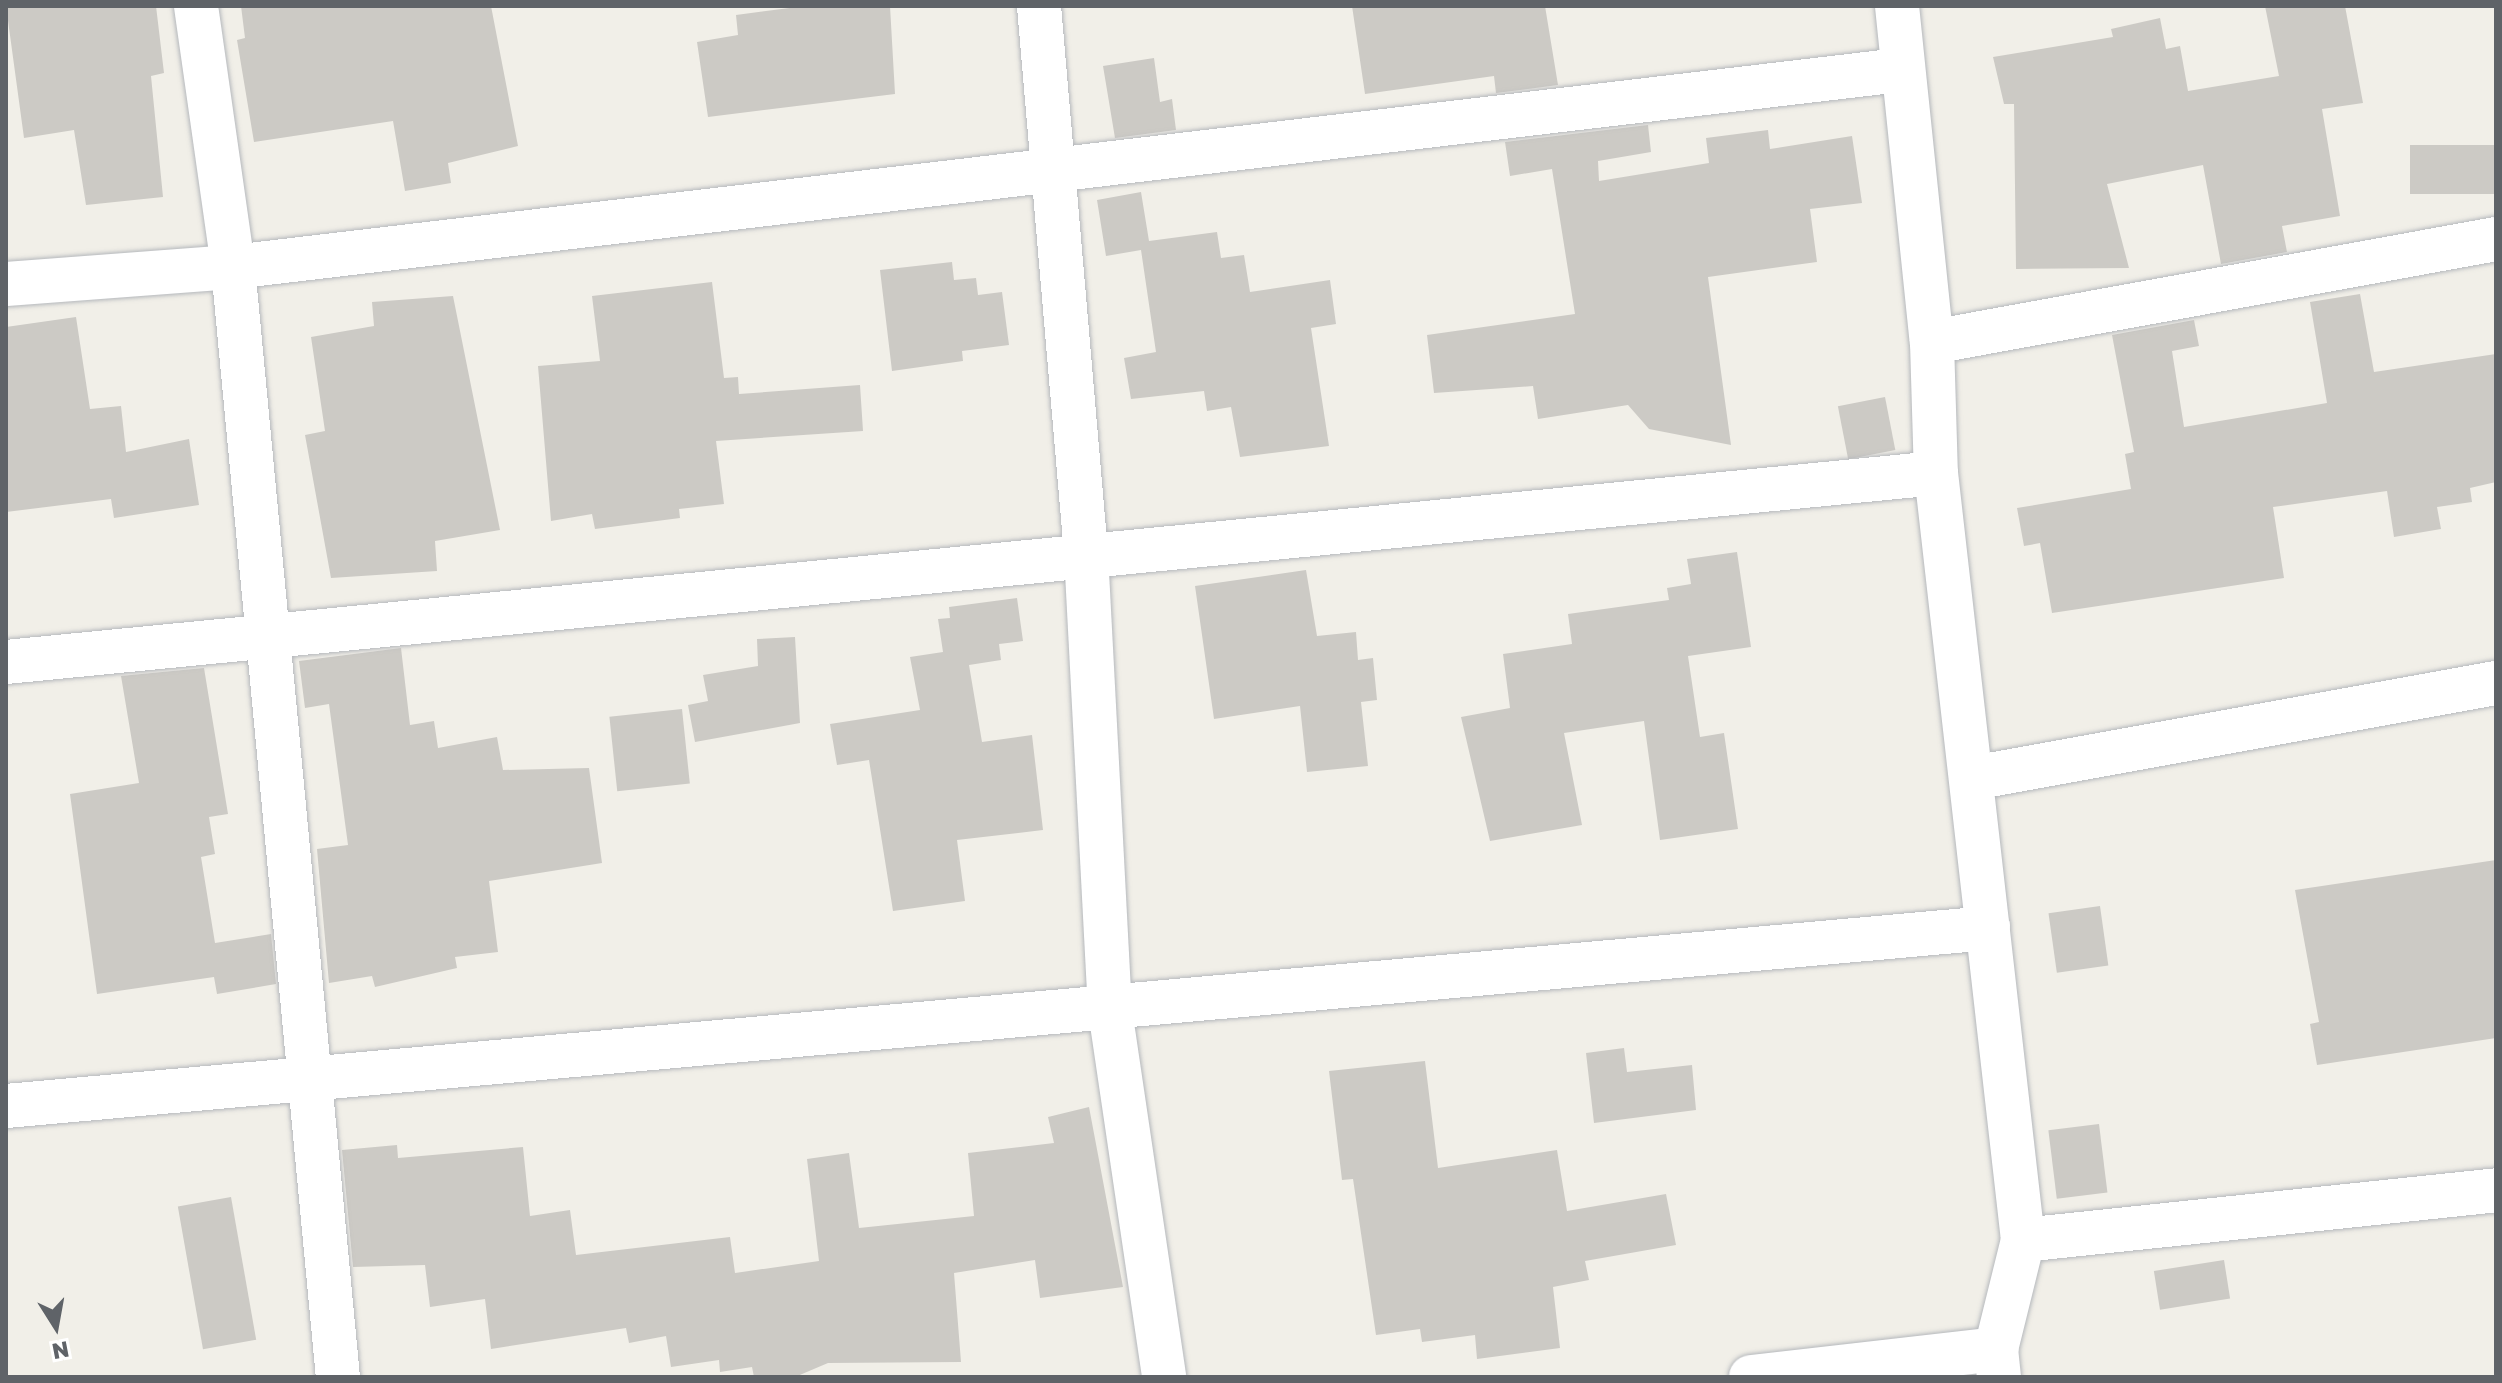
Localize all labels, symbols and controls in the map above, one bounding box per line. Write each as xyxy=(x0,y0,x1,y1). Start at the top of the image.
north arrow xyxy=(16,1287,96,1367)
text: N xyxy=(50,1336,71,1366)

